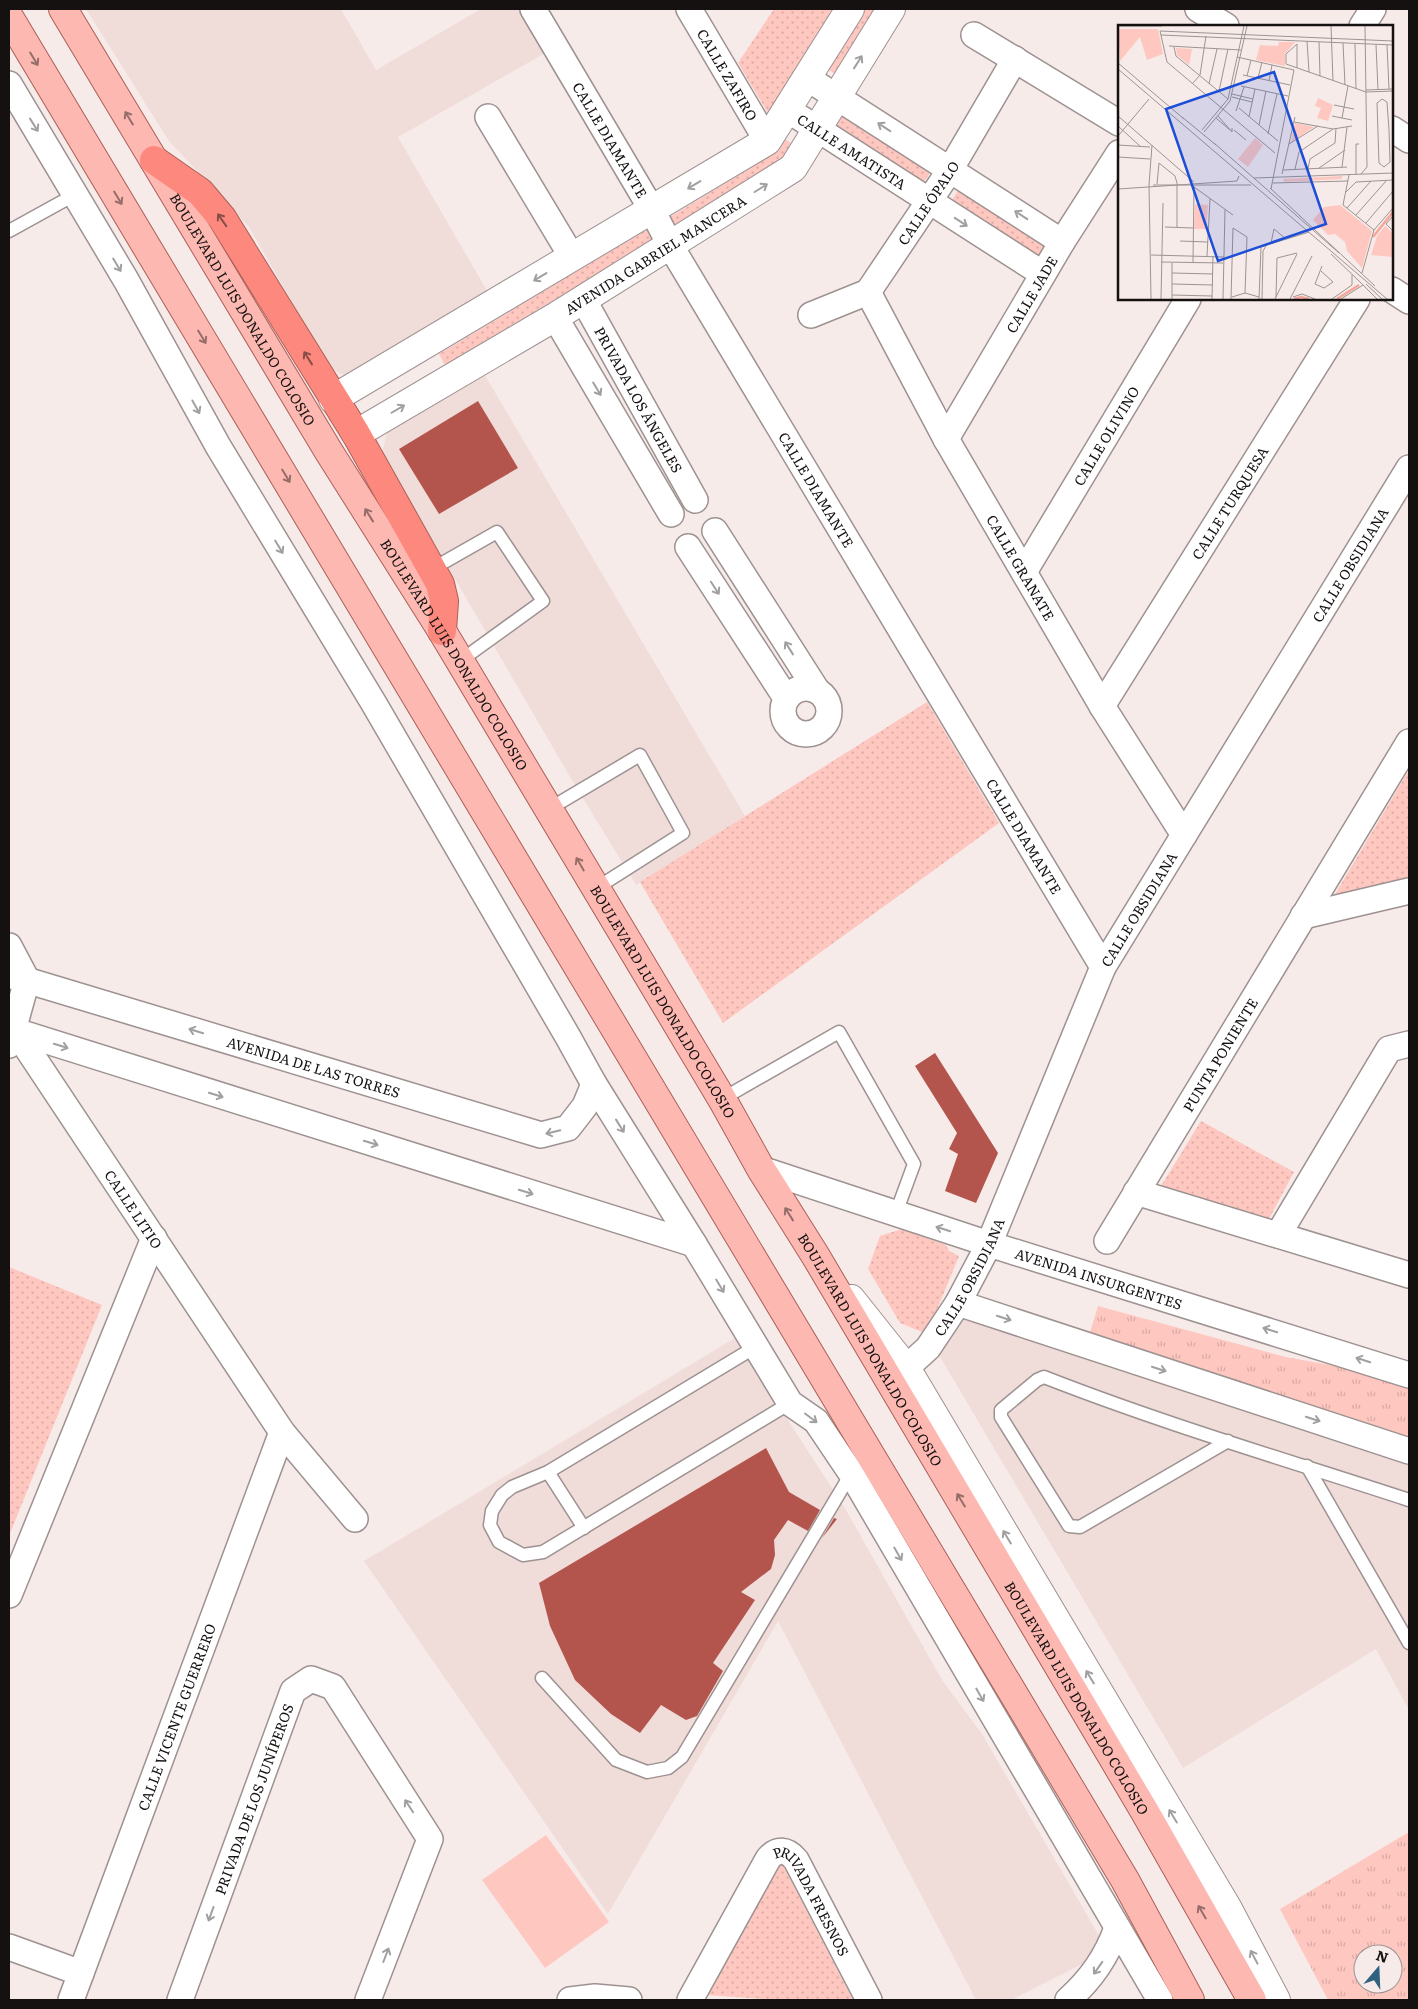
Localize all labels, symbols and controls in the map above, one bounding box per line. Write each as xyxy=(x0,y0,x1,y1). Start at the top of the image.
street label: CALLE ZAFIRO xyxy=(693,25,763,124)
inset map xyxy=(1118,25,1393,300)
one-way arrow xyxy=(29,51,39,65)
one-way arrow xyxy=(854,56,864,70)
street label: CALLE DIAMANTE xyxy=(568,78,653,202)
street label: CALLE AMATISTA xyxy=(794,109,911,194)
one-way arrow xyxy=(123,111,133,125)
one-way arrow xyxy=(30,118,40,132)
one-way arrow xyxy=(877,122,891,133)
street label: CALLE ÓPALO xyxy=(893,157,963,249)
one-way arrow xyxy=(688,180,702,190)
one-way arrow xyxy=(753,183,767,193)
street label: BOULEVARD LUIS DONALDO COLOSIO xyxy=(166,189,321,429)
street label: AVENIDA GABRIEL MANCERA xyxy=(561,190,750,319)
one-way arrow xyxy=(113,191,123,205)
one-way arrow xyxy=(1014,210,1028,220)
one-way arrow xyxy=(217,213,227,227)
one-way arrow xyxy=(954,217,968,227)
street label: CALLE JADE xyxy=(1001,252,1062,336)
one-way arrow xyxy=(113,257,123,271)
one-way arrow xyxy=(533,272,547,282)
street label: PRIVADA LOS ÁNGELES xyxy=(590,323,688,476)
one-way arrow xyxy=(197,330,207,344)
one-way arrow xyxy=(302,351,312,365)
one-way arrow xyxy=(592,382,602,396)
street label: CALLE OLIVINO xyxy=(1068,382,1144,489)
one-way arrow xyxy=(192,399,202,413)
one-way arrow xyxy=(390,404,404,414)
street label: CALLE DIAMANTE xyxy=(774,428,859,551)
street label: CALLE TURQUESA xyxy=(1186,442,1273,563)
one-way arrow xyxy=(281,469,291,483)
street label: CALLE OBSIDIANA xyxy=(1307,503,1393,626)
one-way arrow xyxy=(364,509,374,523)
street label: CALLE GRANATE xyxy=(982,511,1060,624)
street label: BOULEVARD LUIS DONALDO COLOSIO xyxy=(376,535,533,774)
one-way arrow xyxy=(275,539,285,553)
one-way arrow xyxy=(710,580,720,594)
one-way arrow xyxy=(784,642,794,656)
street label: CALLE DIAMANTE xyxy=(982,774,1067,898)
street label: CALLE OBSIDIANA xyxy=(1096,847,1182,970)
one-way arrow xyxy=(575,857,585,871)
street label: BOULEVARD LUIS DONALDO COLOSIO xyxy=(586,881,741,1122)
street label: PUNTA PONIENTE xyxy=(1178,994,1262,1115)
one-way arrow xyxy=(189,1026,205,1036)
street label: AVENIDA DE LAS TORRES xyxy=(225,1031,403,1102)
one-way arrow xyxy=(53,1042,68,1051)
one-way arrow xyxy=(208,1090,224,1100)
one-way arrow xyxy=(615,1118,625,1132)
one-way arrow xyxy=(546,1128,562,1137)
one-way arrow xyxy=(363,1139,379,1149)
street label: CALLE LITIO xyxy=(101,1166,167,1252)
one-way arrow xyxy=(518,1188,534,1197)
one-way arrow xyxy=(784,1207,794,1221)
street label: CALLE OBSIDIANA xyxy=(929,1214,1009,1340)
one-way arrow xyxy=(935,1223,951,1233)
street label: BOULEVARD LUIS DONALDO COLOSIO xyxy=(793,1229,948,1470)
street label: AVENIDA INSURGENTES xyxy=(1013,1243,1185,1314)
one-way arrow xyxy=(715,1279,725,1293)
one-way arrow xyxy=(996,1314,1011,1323)
one-way arrow xyxy=(1262,1325,1278,1335)
one-way arrow xyxy=(1356,1355,1371,1364)
one-way arrow xyxy=(1150,1364,1166,1374)
one-way arrow xyxy=(804,1413,818,1423)
one-way arrow xyxy=(1305,1415,1321,1425)
one-way arrow xyxy=(955,1494,965,1508)
one-way arrow xyxy=(1001,1530,1011,1544)
one-way arrow xyxy=(894,1547,904,1561)
street label: BOULEVARD LUIS DONALDO COLOSIO xyxy=(1000,1577,1154,1818)
street label: CALLE VICENTE GUERRERO xyxy=(132,1620,220,1813)
one-way arrow xyxy=(1084,1670,1094,1684)
one-way arrow xyxy=(975,1687,985,1701)
street label: PRIVADA DE LOS JUNÍPEROS xyxy=(209,1701,298,1897)
one-way arrow xyxy=(404,1800,414,1814)
one-way arrow xyxy=(1167,1810,1177,1824)
street label: PRIVADA FRESNOS xyxy=(770,1841,854,1959)
one-way arrow xyxy=(206,1905,215,1921)
one-way arrow xyxy=(1197,1905,1207,1920)
north arrow xyxy=(1353,1944,1403,1994)
text: N xyxy=(1374,1944,1392,1967)
one-way arrow xyxy=(382,1947,391,1963)
one-way arrow xyxy=(1248,1950,1258,1965)
one-way arrow xyxy=(1093,1960,1103,1974)

